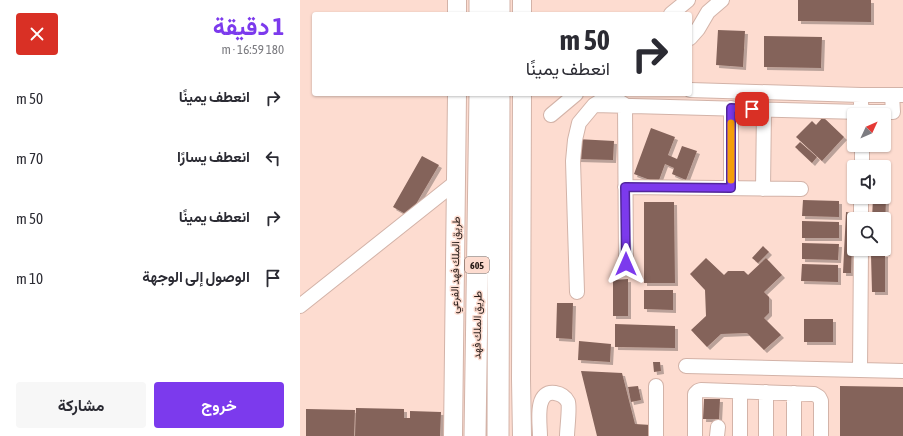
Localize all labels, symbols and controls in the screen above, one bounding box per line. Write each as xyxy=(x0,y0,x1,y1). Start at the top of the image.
button: close xyxy=(16,13,58,55)
text: 1 دقيقة xyxy=(213,13,284,40)
text: 50 m xyxy=(560,24,610,56)
icon: right xyxy=(624,28,676,80)
text: 180 m · 16:59 xyxy=(221,42,284,57)
text: انعطف يمينًا xyxy=(526,58,610,79)
icon: right xyxy=(262,87,284,109)
text: انعطف يمينًا xyxy=(179,88,250,105)
text: 50 m xyxy=(16,90,43,107)
pin xyxy=(735,92,769,126)
icon: arrive xyxy=(741,98,763,120)
north arrow xyxy=(847,108,891,152)
map controls xyxy=(847,108,891,256)
icon: left xyxy=(262,147,284,169)
text: انعطف يسارًا xyxy=(177,148,250,165)
text: 70 m xyxy=(16,150,43,167)
button: sound xyxy=(847,160,891,204)
icon: right xyxy=(262,207,284,229)
text: انعطف يمينًا xyxy=(179,208,250,225)
text: 50 m xyxy=(16,210,43,227)
button: search xyxy=(847,212,891,256)
street label: طريق الملك فهد الفرعي xyxy=(448,216,466,314)
position arrow xyxy=(605,243,647,285)
road number: 605 xyxy=(465,257,489,273)
icon: arrive xyxy=(262,267,284,289)
text: الوصول إلى الوجهة xyxy=(142,268,250,285)
text: 10 m xyxy=(16,270,43,287)
street label: طريق الملك فهد xyxy=(470,291,485,359)
button: مشاركة xyxy=(16,382,146,428)
button: خروج xyxy=(154,382,284,428)

